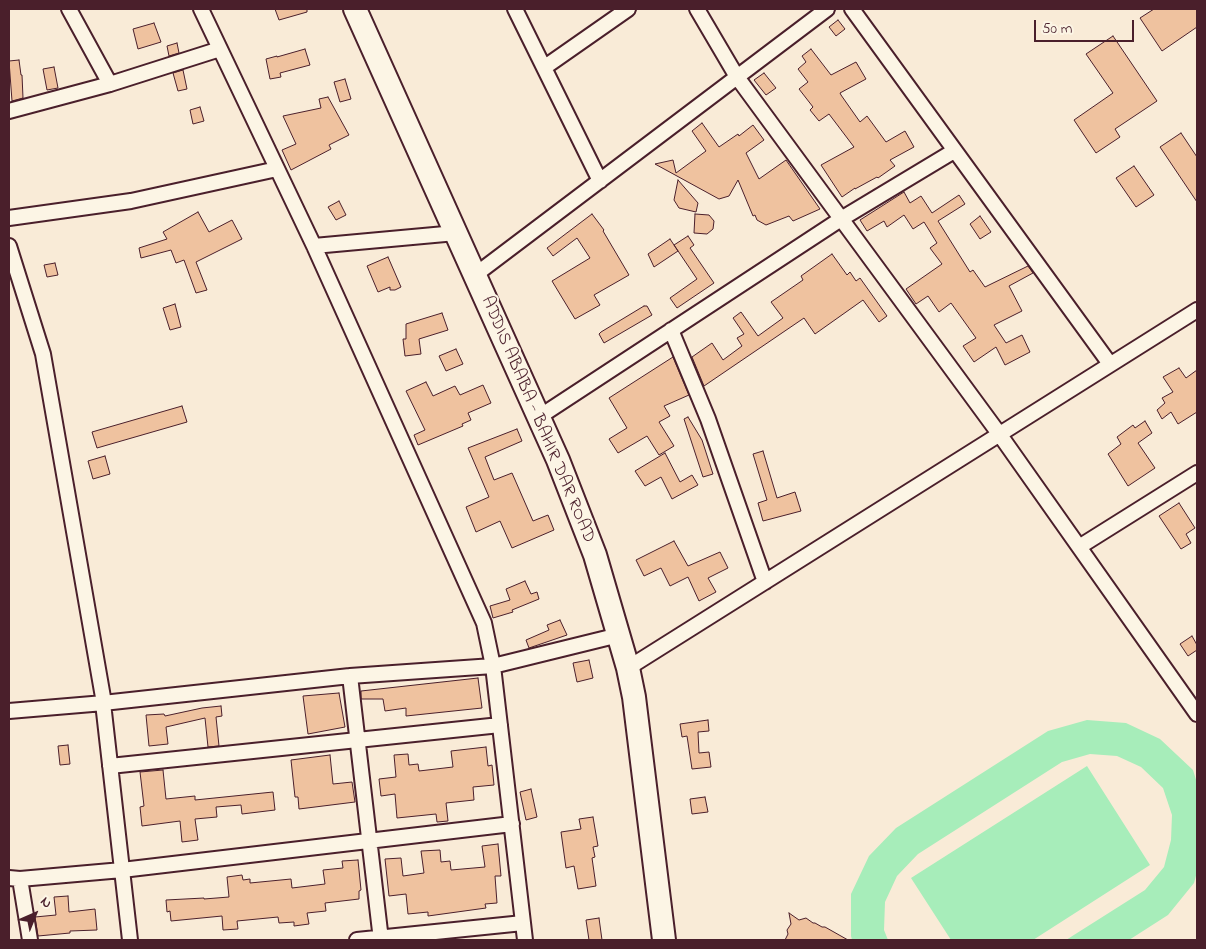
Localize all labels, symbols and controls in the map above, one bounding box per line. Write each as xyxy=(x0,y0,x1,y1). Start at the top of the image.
scale bar xyxy=(1036,10,1136,42)
text: 50 m xyxy=(1042,18,1072,40)
street label: ADDIS ABABA - BAHIR DAR ROAD xyxy=(475,293,599,547)
north arrow xyxy=(10,889,60,939)
text: N xyxy=(35,892,56,914)

